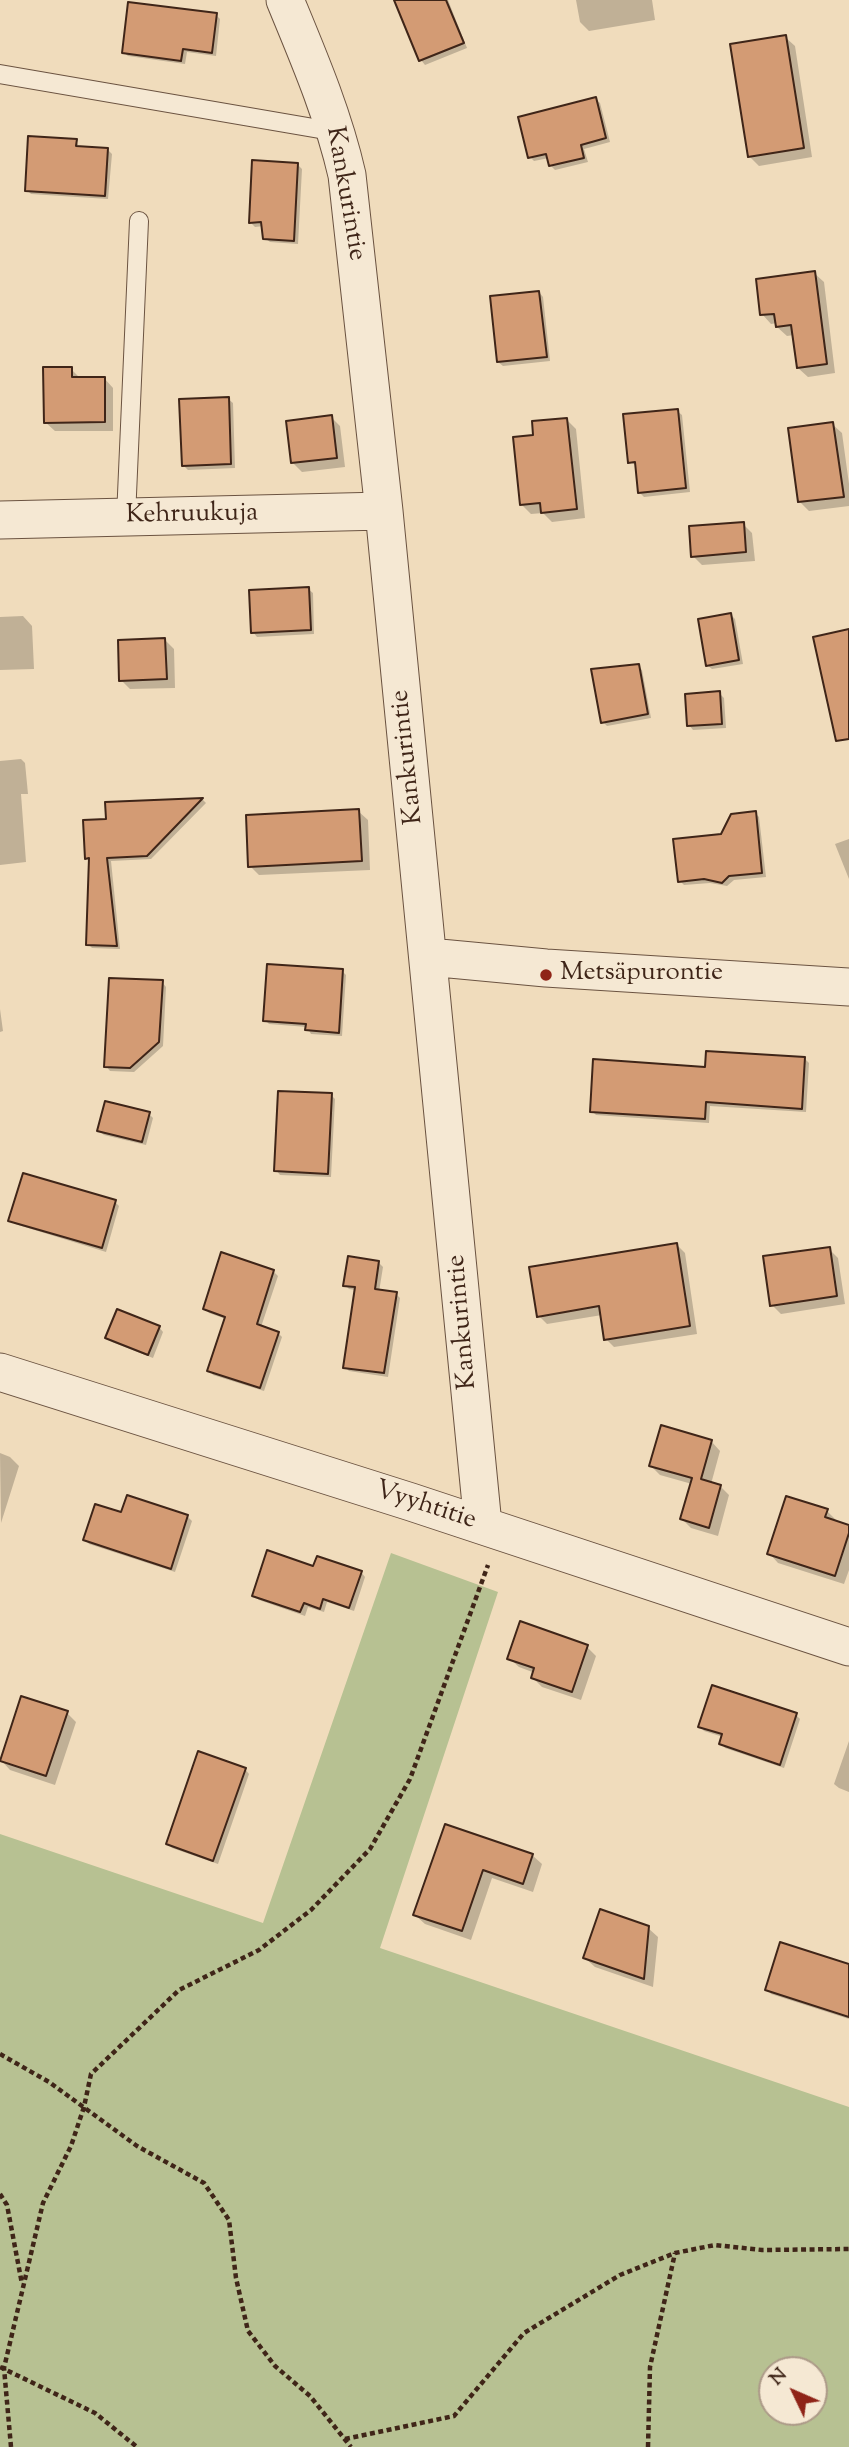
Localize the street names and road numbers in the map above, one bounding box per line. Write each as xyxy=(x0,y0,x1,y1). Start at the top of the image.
street label: Kankurintie xyxy=(317,125,371,263)
street label: Kehruukuja xyxy=(126,499,258,533)
street label: Kankurintie xyxy=(386,688,432,826)
street label: Kankurintie xyxy=(443,1253,485,1391)
street label: Vyyhtitie xyxy=(370,1476,480,1538)

